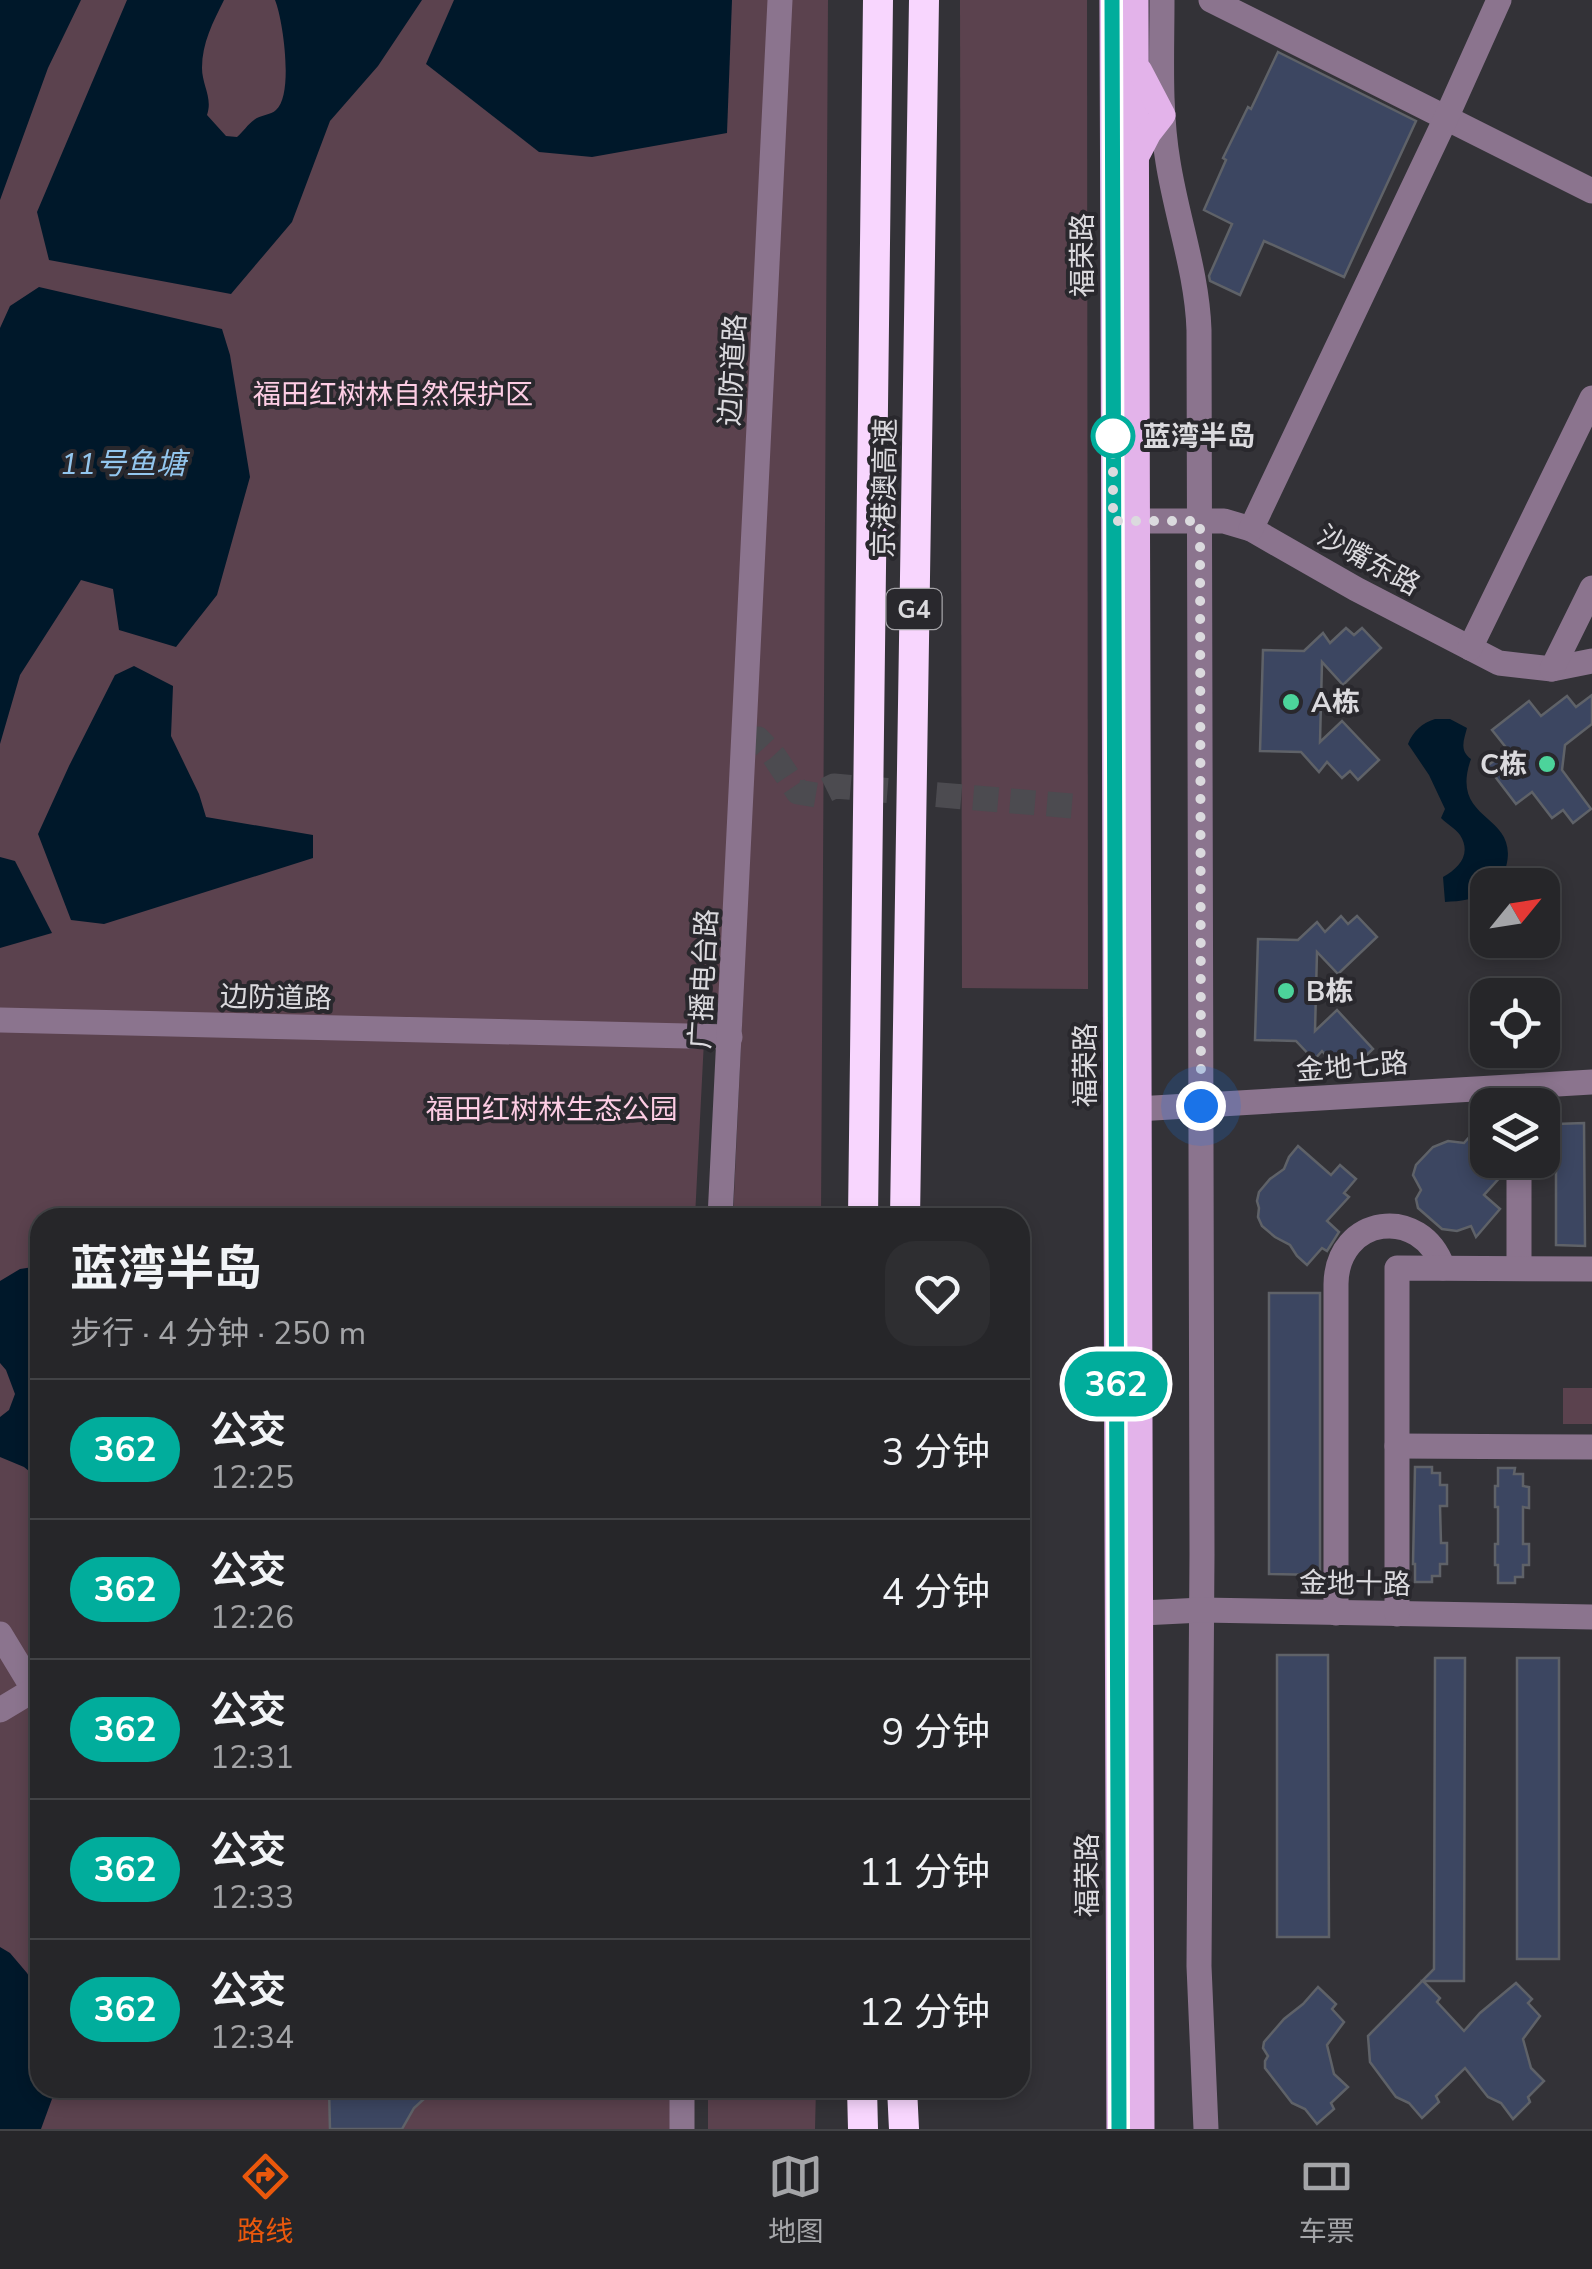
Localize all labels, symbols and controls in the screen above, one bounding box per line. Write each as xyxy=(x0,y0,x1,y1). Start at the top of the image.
street label: 福荣路 xyxy=(1064,213,1102,297)
street label: 边防道路 xyxy=(711,313,755,427)
park label: 福田红树林自然保护区 xyxy=(253,376,533,414)
marker: 蓝湾半岛 xyxy=(1092,415,1134,457)
street label: 京港澳高速 xyxy=(865,418,905,558)
place label: 蓝湾半岛 xyxy=(1143,418,1255,456)
water label: 11号鱼塘 xyxy=(60,444,191,485)
street label: 沙嘴东路 xyxy=(1310,517,1427,605)
road number: G4 xyxy=(886,589,942,629)
place label: A栋 xyxy=(1311,684,1360,722)
marker: A栋 xyxy=(1280,691,1302,713)
place label: C栋 xyxy=(1480,746,1527,784)
marker: C栋 xyxy=(1536,753,1558,775)
north arrow xyxy=(1470,868,1560,958)
map controls xyxy=(1470,868,1560,1178)
street label: 广播电台路 xyxy=(681,908,727,1050)
place label: B栋 xyxy=(1306,973,1353,1011)
street label: 边防道路 xyxy=(220,978,332,1018)
button: locate xyxy=(1470,978,1560,1068)
marker: B栋 xyxy=(1275,980,1297,1002)
street label: 福荣路 xyxy=(1067,1023,1105,1107)
street label: 金地七路 xyxy=(1295,1044,1409,1090)
your location xyxy=(1176,1081,1226,1131)
button: layers xyxy=(1470,1088,1560,1178)
park label: 福田红树林生态公园 xyxy=(426,1091,678,1129)
text: 蓝湾半岛 xyxy=(70,1236,262,1302)
button: heart xyxy=(885,1241,990,1346)
text: 步行 · 4 分钟 · 250 m xyxy=(70,1312,366,1355)
line badge: 362 xyxy=(1058,1352,1174,1416)
text: 362 xyxy=(1084,1361,1148,1408)
text: 公交 xyxy=(210,1405,286,1456)
text: 362 xyxy=(93,1426,157,1473)
text: 3 分钟 xyxy=(881,1427,990,1478)
text: 12:25 xyxy=(210,1456,294,1499)
text: 公交 xyxy=(210,1545,286,1596)
street label: 金地十路 xyxy=(1299,1564,1411,1604)
text: 362 xyxy=(93,1566,157,1613)
text: 4 分钟 xyxy=(881,1567,990,1618)
text: 12:26 xyxy=(210,1596,294,1639)
text: 公交 xyxy=(210,1685,286,1736)
text: 362 xyxy=(93,1706,157,1753)
text: 9 分钟 xyxy=(881,1707,990,1758)
text: 12:31 xyxy=(210,1736,294,1779)
text: 公交 xyxy=(210,1825,286,1876)
street label: 福荣路 xyxy=(1069,1833,1107,1917)
text: 362 xyxy=(93,1846,157,1893)
text: 11 分钟 xyxy=(859,1847,990,1898)
text: 12:33 xyxy=(210,1876,294,1919)
text: 公交 xyxy=(210,1965,286,2016)
text: 362 xyxy=(93,1986,157,2033)
text: 12 分钟 xyxy=(859,1987,990,2038)
text: 12:34 xyxy=(210,2016,294,2059)
tab: 路线 xyxy=(237,2149,293,2251)
tab: 地图 xyxy=(768,2149,824,2251)
tab: 车票 xyxy=(1299,2149,1355,2251)

